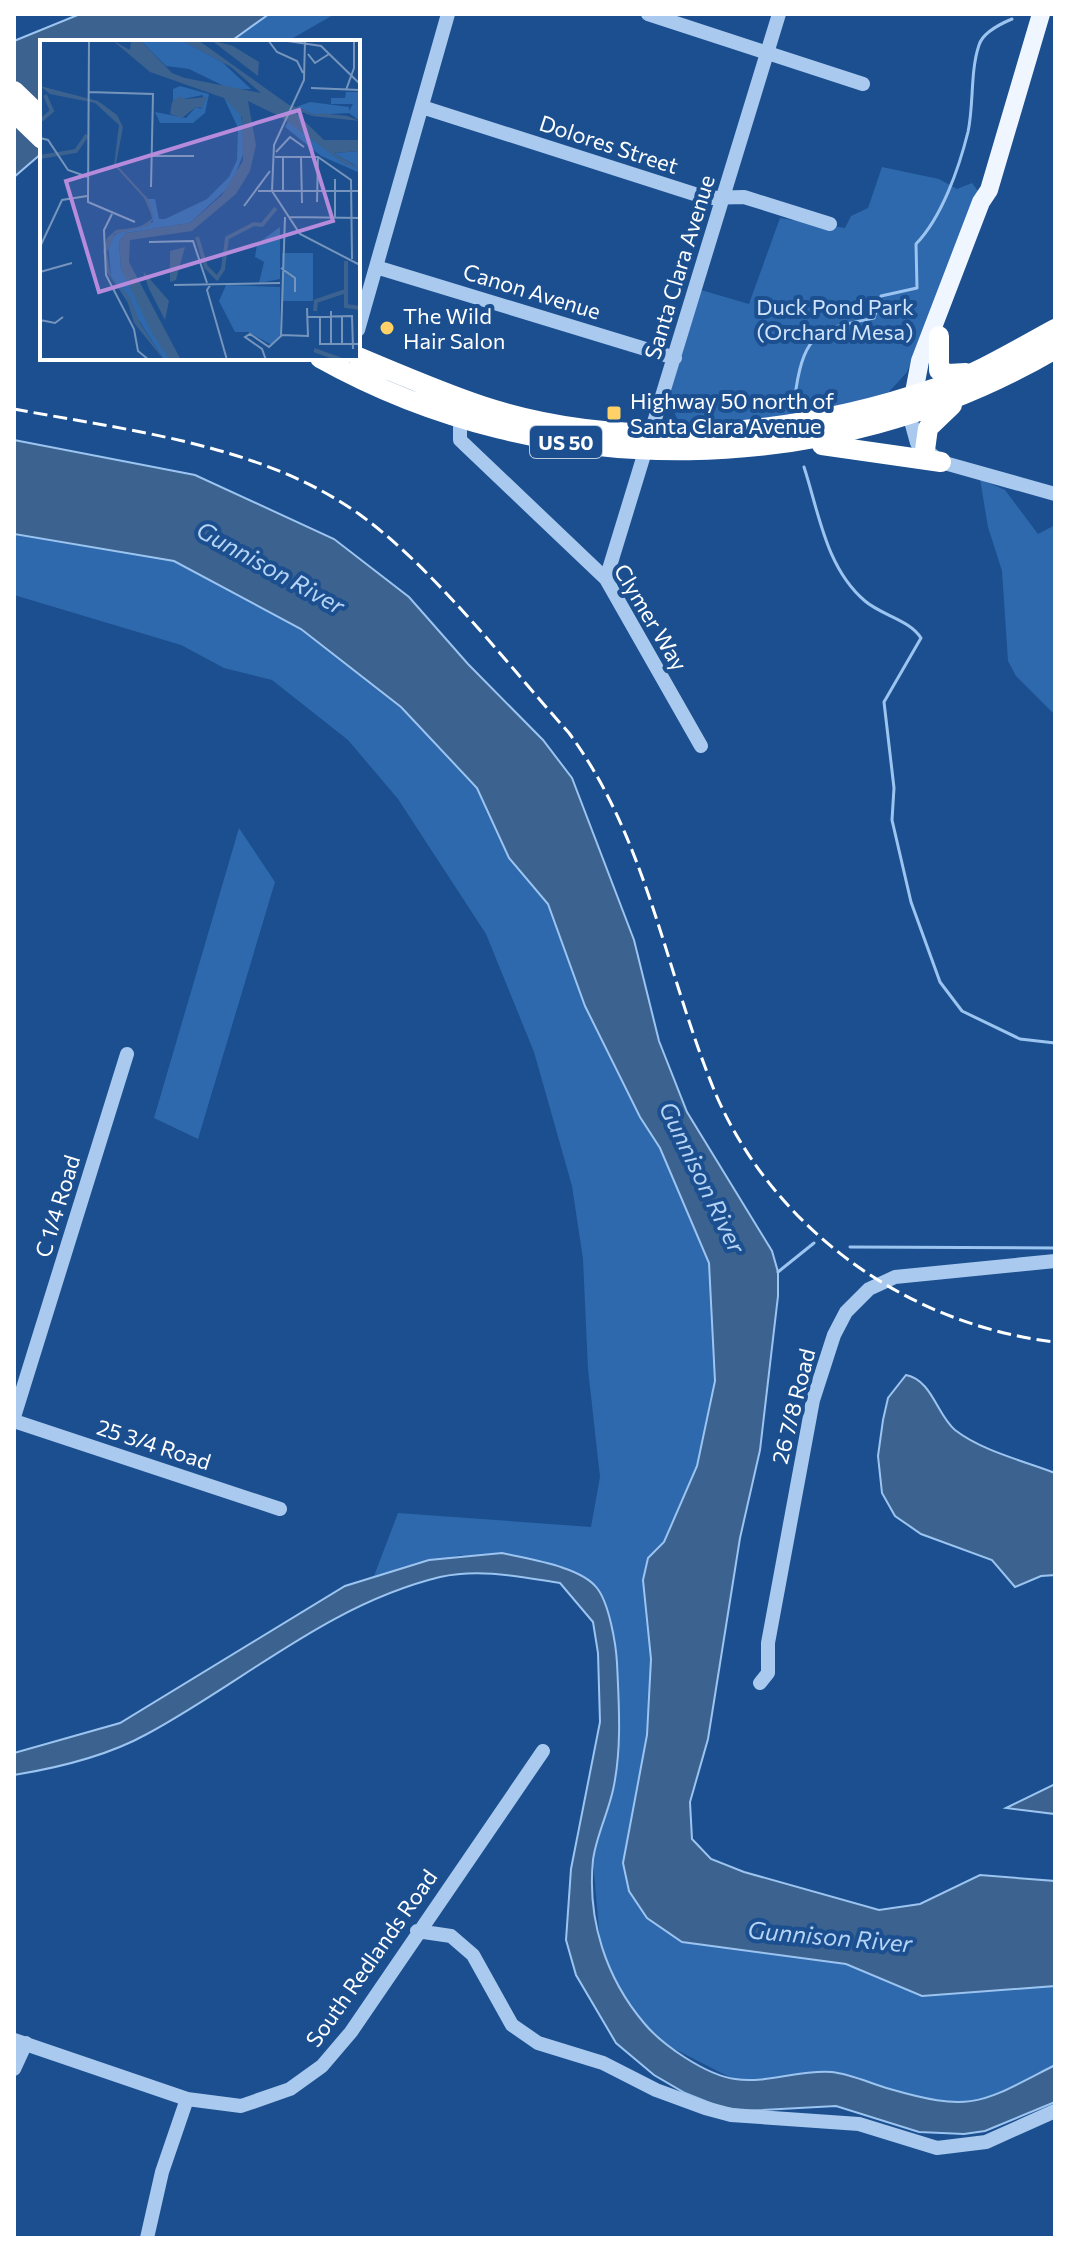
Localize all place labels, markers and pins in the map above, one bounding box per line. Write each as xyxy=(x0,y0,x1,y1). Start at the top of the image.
place label: The Wild Hair Salon xyxy=(403,302,505,354)
marker: The Wild Hair Salon xyxy=(378,319,396,337)
place label: Highway 50 north of Santa Clara Avenue xyxy=(630,387,834,439)
marker: Highway 50 north of Santa Clara Avenue xyxy=(605,404,623,422)

